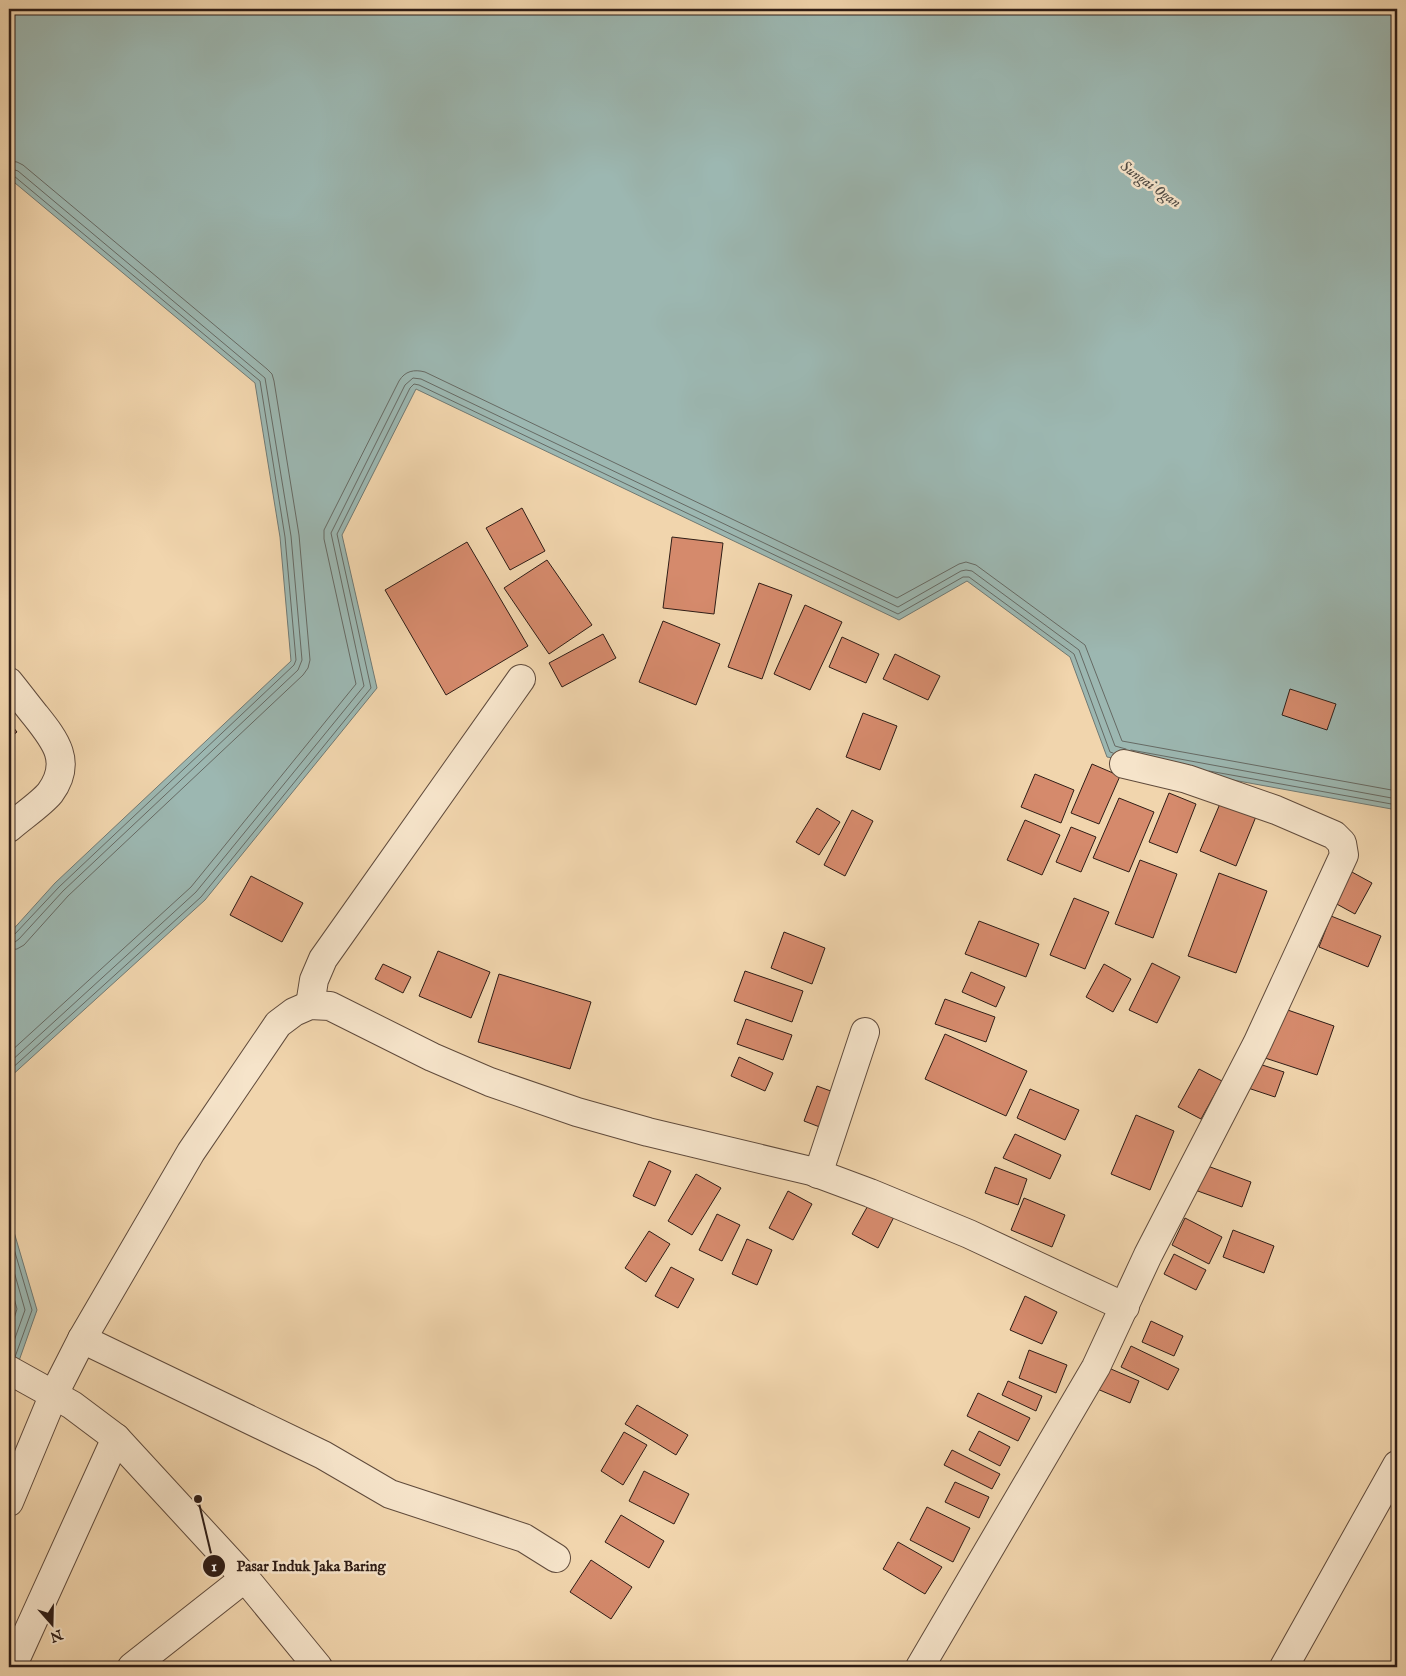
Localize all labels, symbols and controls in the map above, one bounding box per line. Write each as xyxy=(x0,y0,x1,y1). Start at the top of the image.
water label: Sungai Ogan xyxy=(1116,157,1185,213)
callout: Pasar Induk Jaka Baring xyxy=(201,1551,395,1581)
text: 1 xyxy=(211,1557,217,1576)
text: Pasar Induk Jaka Baring xyxy=(236,1557,386,1576)
north arrow xyxy=(28,1598,78,1648)
text: N xyxy=(47,1624,66,1646)

